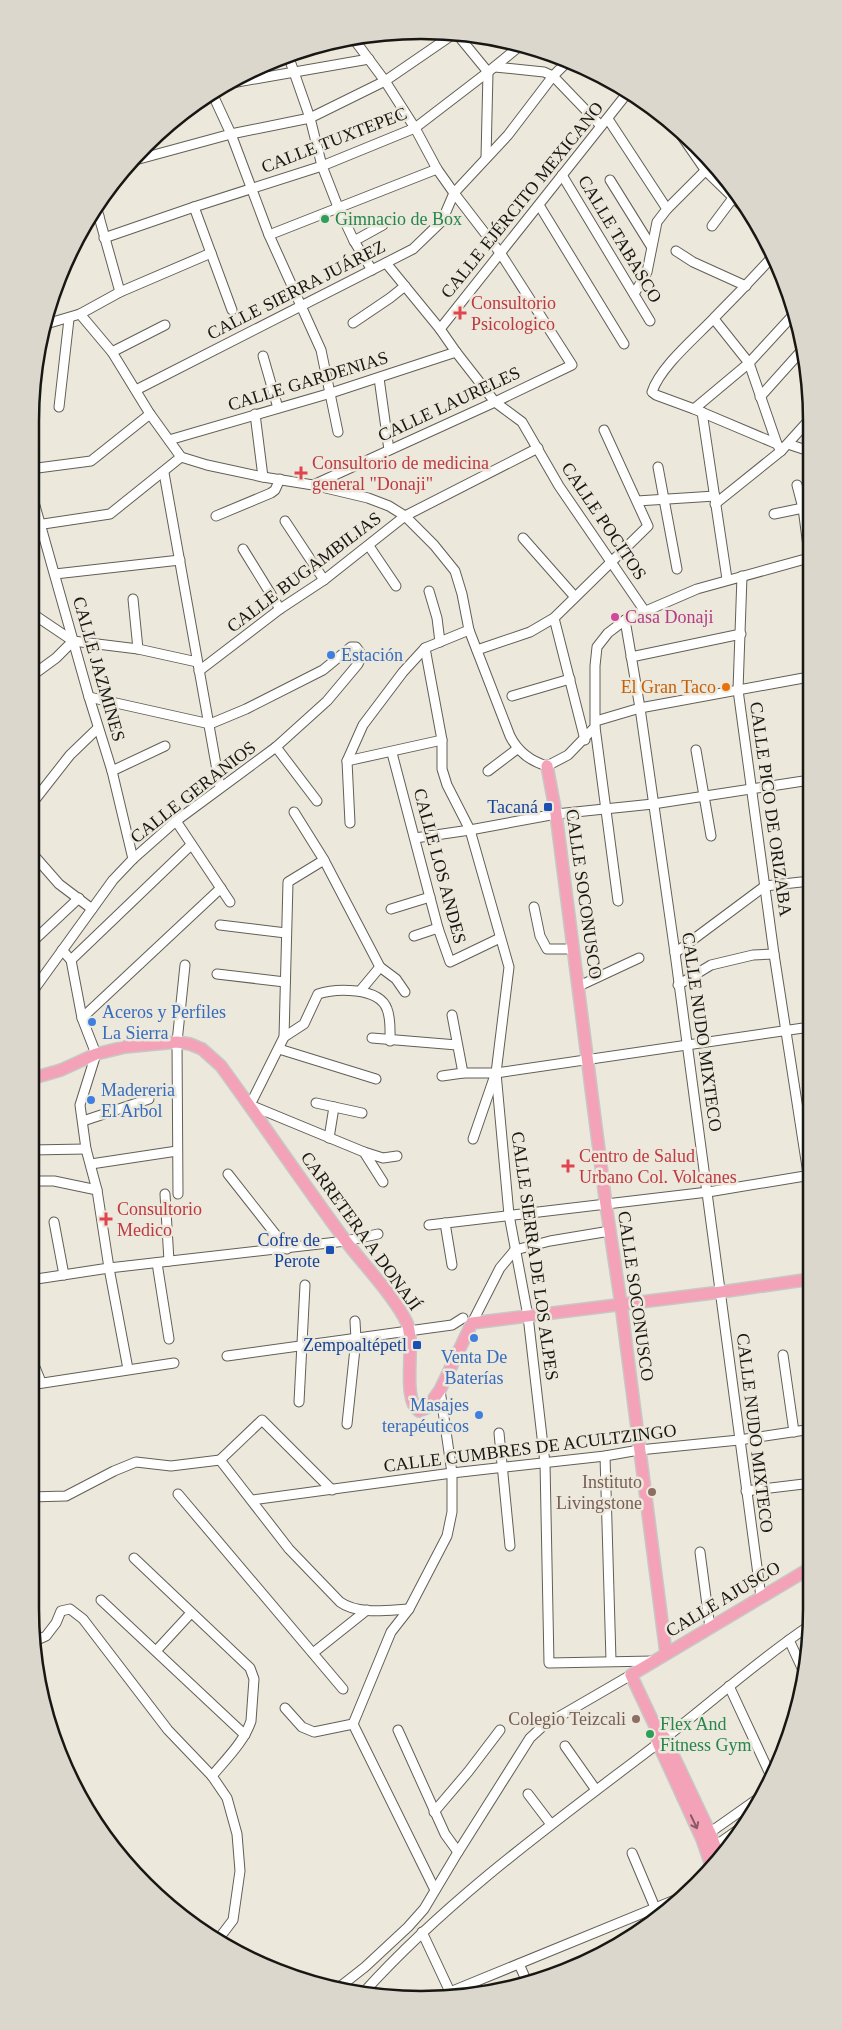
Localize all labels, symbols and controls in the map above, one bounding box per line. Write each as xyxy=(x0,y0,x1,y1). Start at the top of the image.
street label: CALLE EJÉRCITO MEXICANO xyxy=(436,97,607,302)
street label: CALLE TUXTEPEC xyxy=(258,103,410,177)
street label: CALLE TABASCO xyxy=(574,172,666,306)
place label: Gimnacio de Box xyxy=(335,209,462,229)
marker: Gimnacio de Box xyxy=(319,213,331,225)
street label: CALLE SIERRA JUÁREZ xyxy=(203,235,388,344)
place label: Consultorio Psicologico xyxy=(471,293,556,334)
marker: Consultorio Psicologico xyxy=(453,306,467,320)
street label: CALLE GARDENIAS xyxy=(225,347,391,415)
street label: CALLE LAURELES xyxy=(375,362,523,446)
place label: Consultorio de medicina general "Donaji" xyxy=(312,453,489,494)
street label: CALLE POCITOS xyxy=(557,459,651,583)
marker: Consultorio de medicina general "Donaji" xyxy=(294,466,308,480)
street label: CALLE BUGAMBILIAS xyxy=(223,508,385,636)
street label: CALLE JAZMINES xyxy=(69,594,129,744)
place label: Casa Donaji xyxy=(625,607,713,627)
marker: Casa Donaji xyxy=(609,611,621,623)
place label: Estación xyxy=(341,645,403,665)
marker: Estación xyxy=(325,649,337,661)
place label: El Gran Taco xyxy=(621,677,716,697)
marker: El Gran Taco xyxy=(720,681,732,693)
street label: CALLE PICO DE ORIZABA xyxy=(746,700,796,918)
street label: CALLE GERANIOS xyxy=(126,737,260,847)
street label: CALLE LOS ANDES xyxy=(410,786,470,946)
place label: Tacaná xyxy=(487,797,538,817)
marker: Tacaná xyxy=(542,801,554,813)
street label: CALLE SOCONUSCO xyxy=(562,808,606,980)
street label: CALLE NUDO MIXTECO xyxy=(678,931,726,1133)
place label: Aceros y Perfiles La Sierra xyxy=(102,1002,226,1043)
marker: Aceros y Perfiles La Sierra xyxy=(86,1016,98,1028)
place label: Madereria El Arbol xyxy=(101,1080,175,1121)
marker: Madereria El Arbol xyxy=(85,1094,97,1106)
street label: CALLE SIERRA DE LOS ALPES xyxy=(508,1130,562,1382)
place label: Centro de Salud Urbano Col. Volcanes xyxy=(579,1146,737,1187)
street label: CARRETERA A DONAJÍ xyxy=(297,1147,426,1314)
marker: Centro de Salud Urbano Col. Volcanes xyxy=(561,1159,575,1173)
place label: Consultorio Medico xyxy=(117,1199,202,1240)
street label: CALLE SOCONUSCO xyxy=(614,1210,658,1382)
marker: Consultorio Medico xyxy=(99,1212,113,1226)
place label: Cofre de Perote xyxy=(258,1230,320,1271)
marker: Cofre de Perote xyxy=(324,1244,336,1256)
marker: Venta De Baterías xyxy=(468,1332,480,1344)
street label: CALLE NUDO MIXTECO xyxy=(733,1332,777,1534)
place label: Zempoaltépetl xyxy=(303,1335,407,1355)
marker: Zempoaltépetl xyxy=(411,1339,423,1351)
place label: Venta De Baterías xyxy=(441,1347,507,1388)
place label: Masajes terapéuticos xyxy=(382,1395,469,1436)
marker: Masajes terapéuticos xyxy=(473,1409,485,1421)
street label: CALLE CUMBRES DE ACULTZINGO xyxy=(382,1420,678,1476)
place label: Instituto Livingstone xyxy=(556,1472,642,1513)
marker: Instituto Livingstone xyxy=(646,1486,658,1498)
street label: CALLE AJUSCO xyxy=(662,1557,784,1641)
place label: Colegio Teizcali xyxy=(508,1709,626,1729)
marker: Colegio Teizcali xyxy=(630,1713,642,1725)
place label: Flex And Fitness Gym xyxy=(660,1714,752,1755)
marker: Flex And Fitness Gym xyxy=(644,1728,656,1740)
one-way arrow xyxy=(689,1814,699,1829)

